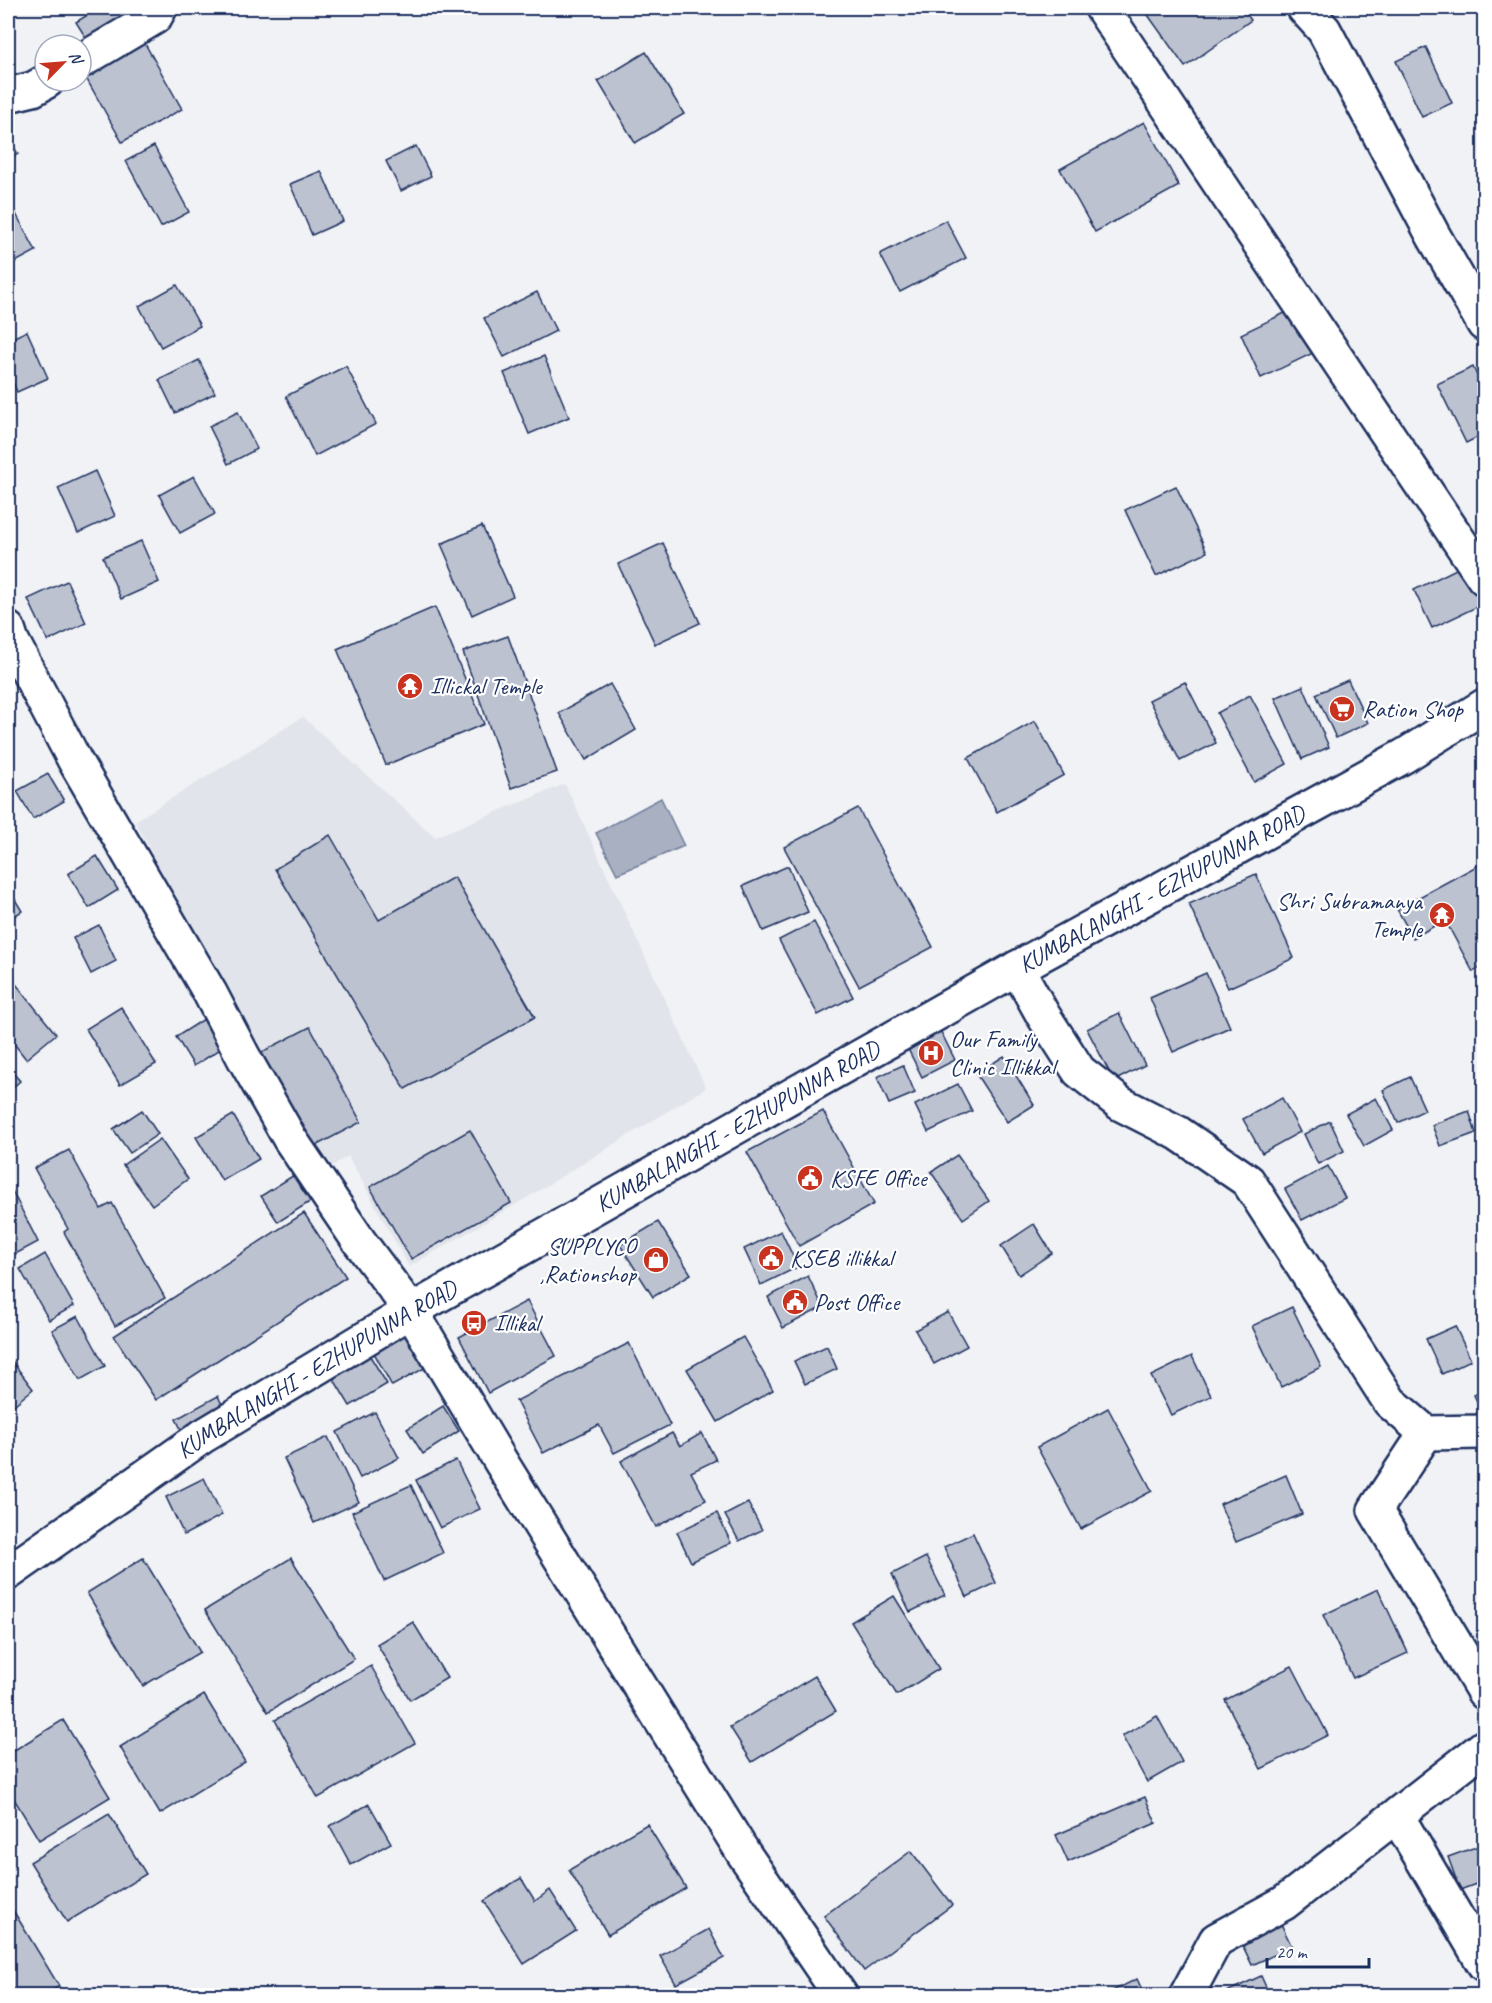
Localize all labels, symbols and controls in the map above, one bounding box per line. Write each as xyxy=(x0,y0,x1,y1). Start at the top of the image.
north arrow xyxy=(33,33,93,93)
text: N xyxy=(65,48,88,69)
temple icon: Illickal Temple xyxy=(395,671,425,701)
place label: Illickal Temple xyxy=(430,671,544,701)
supermarket icon: Ration Shop xyxy=(1327,694,1357,724)
place label: Ration Shop xyxy=(1362,694,1464,724)
street label: KUMBALANGHI - EZHUPUNNA ROAD xyxy=(1013,797,1312,979)
place label: Shri Subramanya Temple xyxy=(1277,886,1424,944)
temple icon: Shri Subramanya Temple xyxy=(1427,900,1457,930)
place label: Our Family Clinic Illikkal xyxy=(950,1024,1059,1082)
street label: KUMBALANGHI - EZHUPUNNA ROAD xyxy=(590,1033,887,1219)
hospital icon: Our Family Clinic Illikkal xyxy=(916,1038,946,1068)
public building icon: KSFE Office xyxy=(795,1163,825,1193)
place label: KSFE Office xyxy=(830,1163,929,1193)
place label: SUPPLYCO ,Rationshop xyxy=(540,1231,638,1289)
public building icon: KSEB illikkal xyxy=(756,1243,786,1273)
place label: KSEB illikkal xyxy=(790,1243,897,1273)
shop icon: SUPPLYCO ,Rationshop xyxy=(641,1245,671,1275)
street label: KUMBALANGHI - EZHUPUNNA ROAD xyxy=(171,1272,464,1465)
public building icon: Post Office xyxy=(780,1287,810,1317)
place label: Post Office xyxy=(814,1287,901,1317)
bus stop icon: Illikal xyxy=(459,1308,489,1338)
place label: Illikal xyxy=(494,1308,543,1338)
scale bar xyxy=(1267,1931,1369,1969)
text: 20 m xyxy=(1276,1941,1309,1963)

